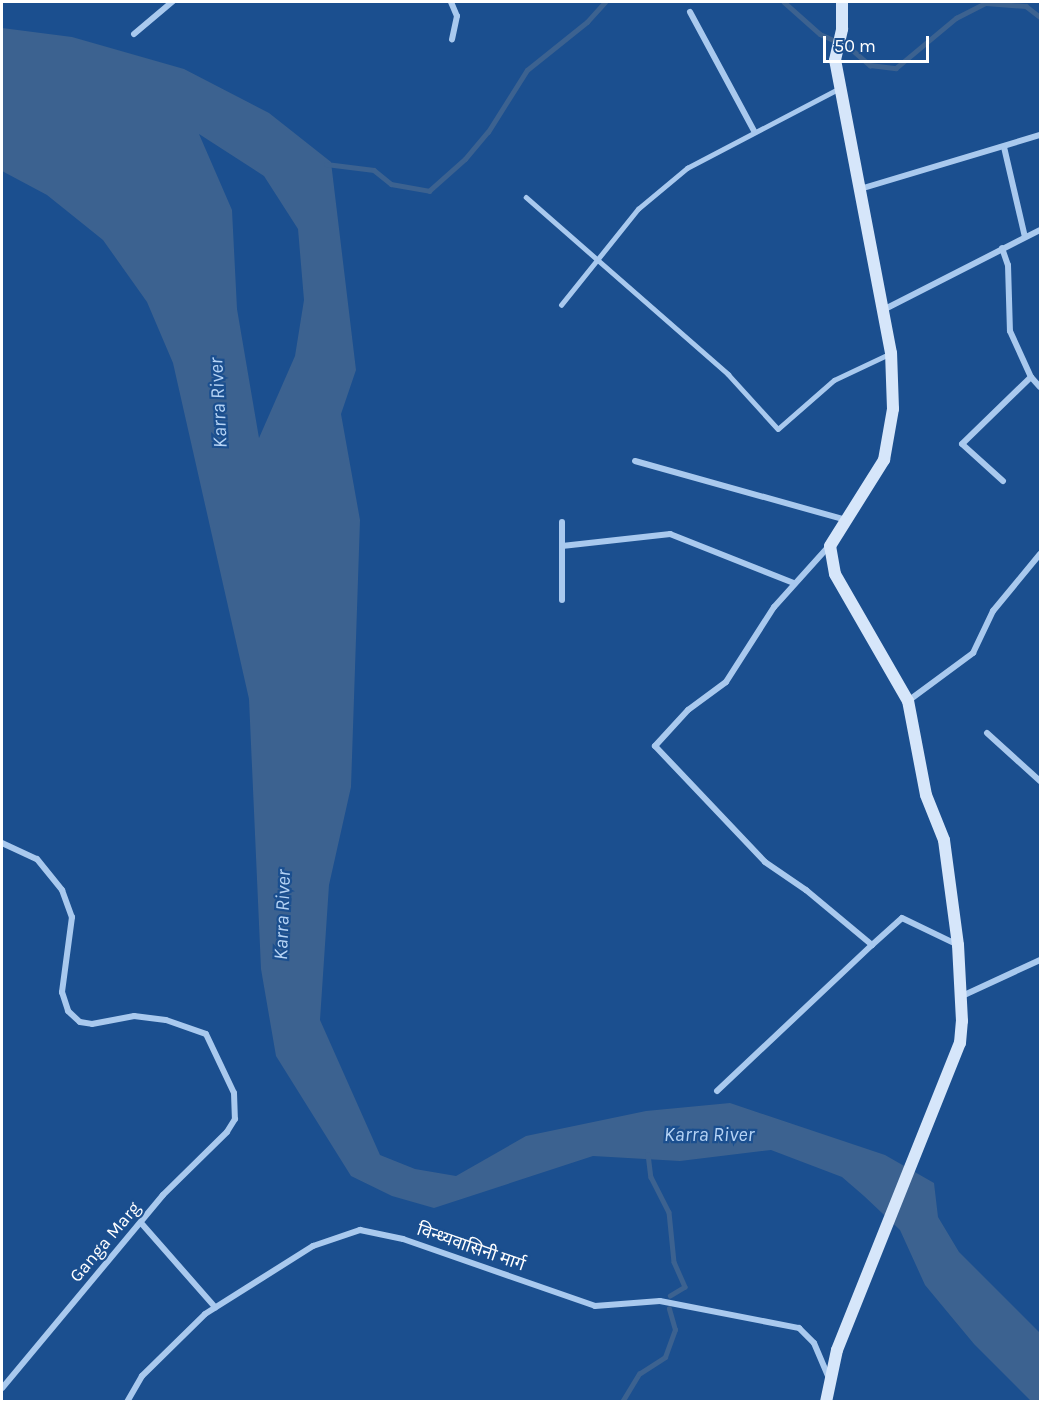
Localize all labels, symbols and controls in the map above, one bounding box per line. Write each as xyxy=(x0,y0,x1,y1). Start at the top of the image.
scale bar xyxy=(826,24,932,62)
text: 50 m xyxy=(834,35,876,57)
water label: Karra River xyxy=(204,357,232,449)
water label: Karra River xyxy=(268,869,296,961)
water label: Karra River xyxy=(664,1122,754,1146)
street label: Ganga Marg xyxy=(65,1197,145,1287)
street label: विन्ध्यवासिनी मार्ग xyxy=(414,1218,528,1276)

